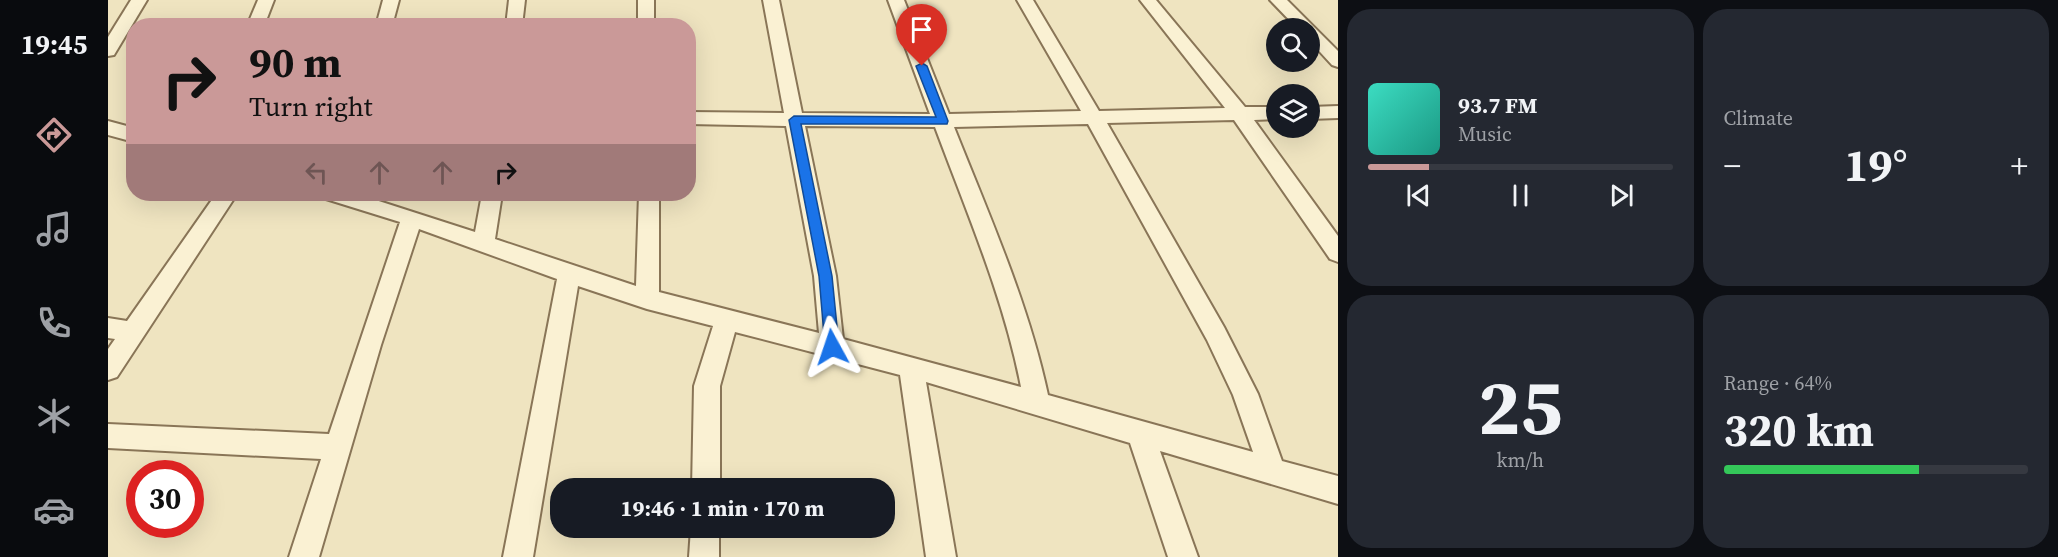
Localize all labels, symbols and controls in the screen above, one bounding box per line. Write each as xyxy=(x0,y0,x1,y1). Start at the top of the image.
pin xyxy=(896,4,947,66)
icon: arrive xyxy=(905,13,938,46)
map controls xyxy=(1266,18,1320,138)
button: search xyxy=(1266,18,1320,72)
text: 19:45 xyxy=(21,26,87,63)
text: 90 m xyxy=(249,33,342,91)
icon: right xyxy=(150,42,228,120)
button: layers xyxy=(1266,84,1320,138)
text: Turn right xyxy=(249,88,373,125)
text: 93.7 FM xyxy=(1458,90,1537,120)
text: Climate xyxy=(1724,104,1793,132)
icon: directions xyxy=(33,114,75,156)
text: Music xyxy=(1458,120,1512,148)
text: 19° xyxy=(1844,134,1908,196)
text: − xyxy=(1724,143,1741,188)
text: + xyxy=(2010,143,2028,188)
icon: left xyxy=(300,156,333,189)
icon: ahead xyxy=(363,156,396,189)
icon: ahead xyxy=(426,156,459,189)
icon: right xyxy=(489,156,522,189)
icon: previous xyxy=(1402,179,1435,212)
icon: pause xyxy=(1504,179,1537,212)
icon: next xyxy=(1605,179,1638,212)
icon: music xyxy=(33,208,75,250)
icon: phone xyxy=(33,302,75,344)
position arrow xyxy=(800,315,864,379)
text: 25 xyxy=(1478,353,1563,460)
text: Range · 64% xyxy=(1724,369,1832,397)
icon: climate xyxy=(33,395,75,437)
text: 320 km xyxy=(1724,399,1874,461)
text: km/h xyxy=(1496,446,1544,474)
speed limit sign: 30 xyxy=(126,460,204,538)
icon: car xyxy=(33,489,75,531)
text: 19:46 · 1 min · 170 m xyxy=(621,493,824,523)

